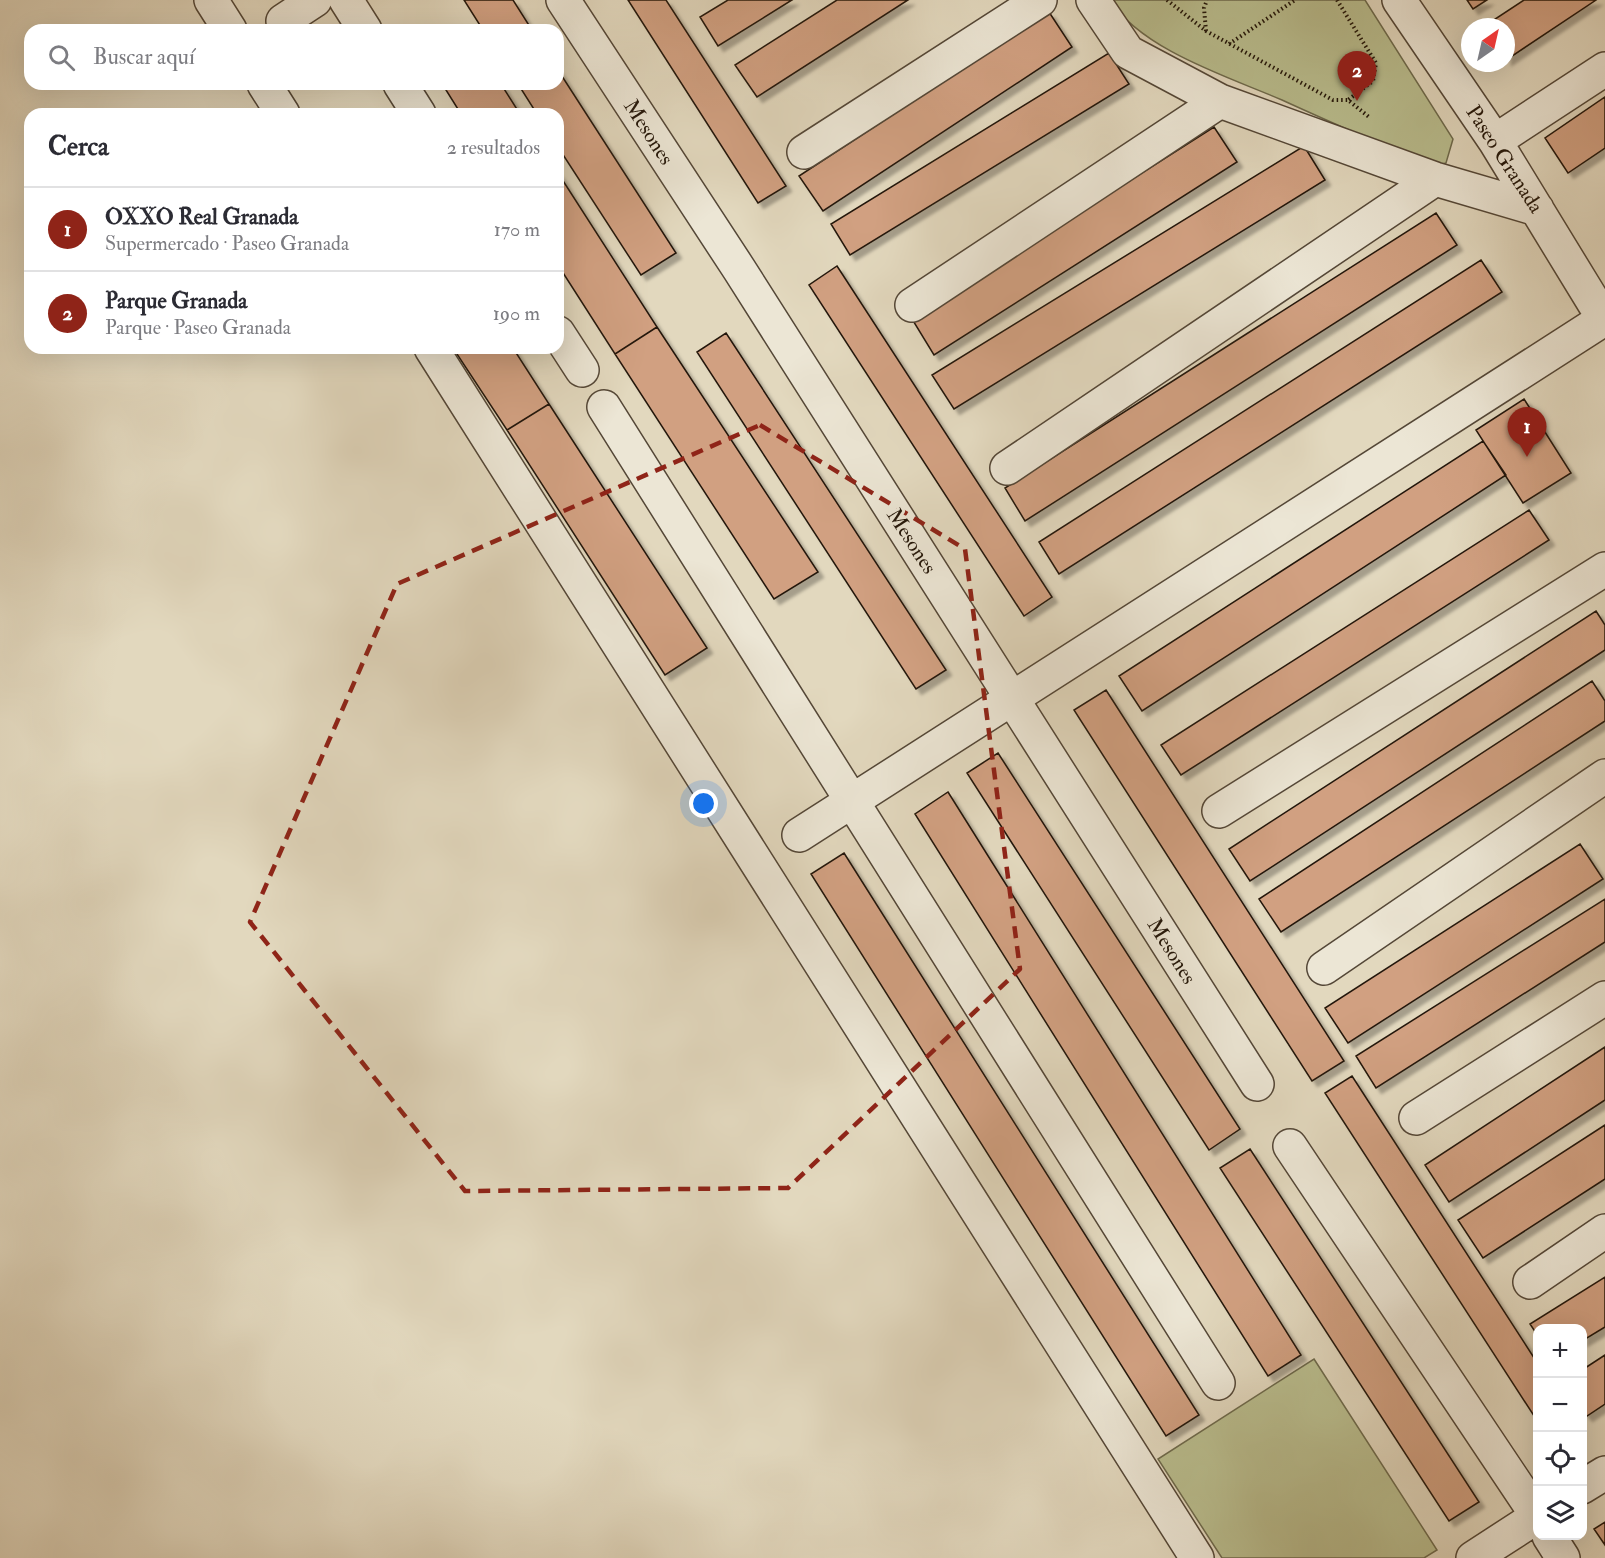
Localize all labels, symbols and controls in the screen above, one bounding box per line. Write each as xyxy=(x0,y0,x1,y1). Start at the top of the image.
north arrow xyxy=(1461,18,1515,72)
search box xyxy=(24,24,564,90)
icon: search xyxy=(45,41,78,74)
text: Buscar aquí xyxy=(93,43,195,71)
pin: 2 xyxy=(1338,51,1376,101)
street label: Mesones xyxy=(617,94,680,170)
street label: Paseo Granada xyxy=(1460,100,1550,219)
text: Cerca xyxy=(48,131,109,163)
text: 2 resultados xyxy=(447,135,540,160)
text: OXXO Real Granada xyxy=(105,203,298,231)
text: 1 xyxy=(64,217,71,242)
text: 170 m xyxy=(494,217,540,242)
text: Supermercado · Paseo Granada xyxy=(105,231,349,256)
text: Parque Granada xyxy=(105,287,247,315)
text: 2 xyxy=(62,301,73,326)
text: 190 m xyxy=(493,301,540,326)
text: Parque · Paseo Granada xyxy=(105,315,291,340)
pin: 1 xyxy=(1508,408,1546,457)
street label: Mesones xyxy=(880,503,943,579)
your location xyxy=(689,789,718,818)
street label: Mesones xyxy=(1141,913,1202,989)
map controls xyxy=(1533,1324,1587,1540)
button: + xyxy=(1533,1324,1587,1378)
button: − xyxy=(1533,1378,1587,1432)
button: locate xyxy=(1533,1432,1587,1486)
button: layers xyxy=(1533,1486,1587,1540)

